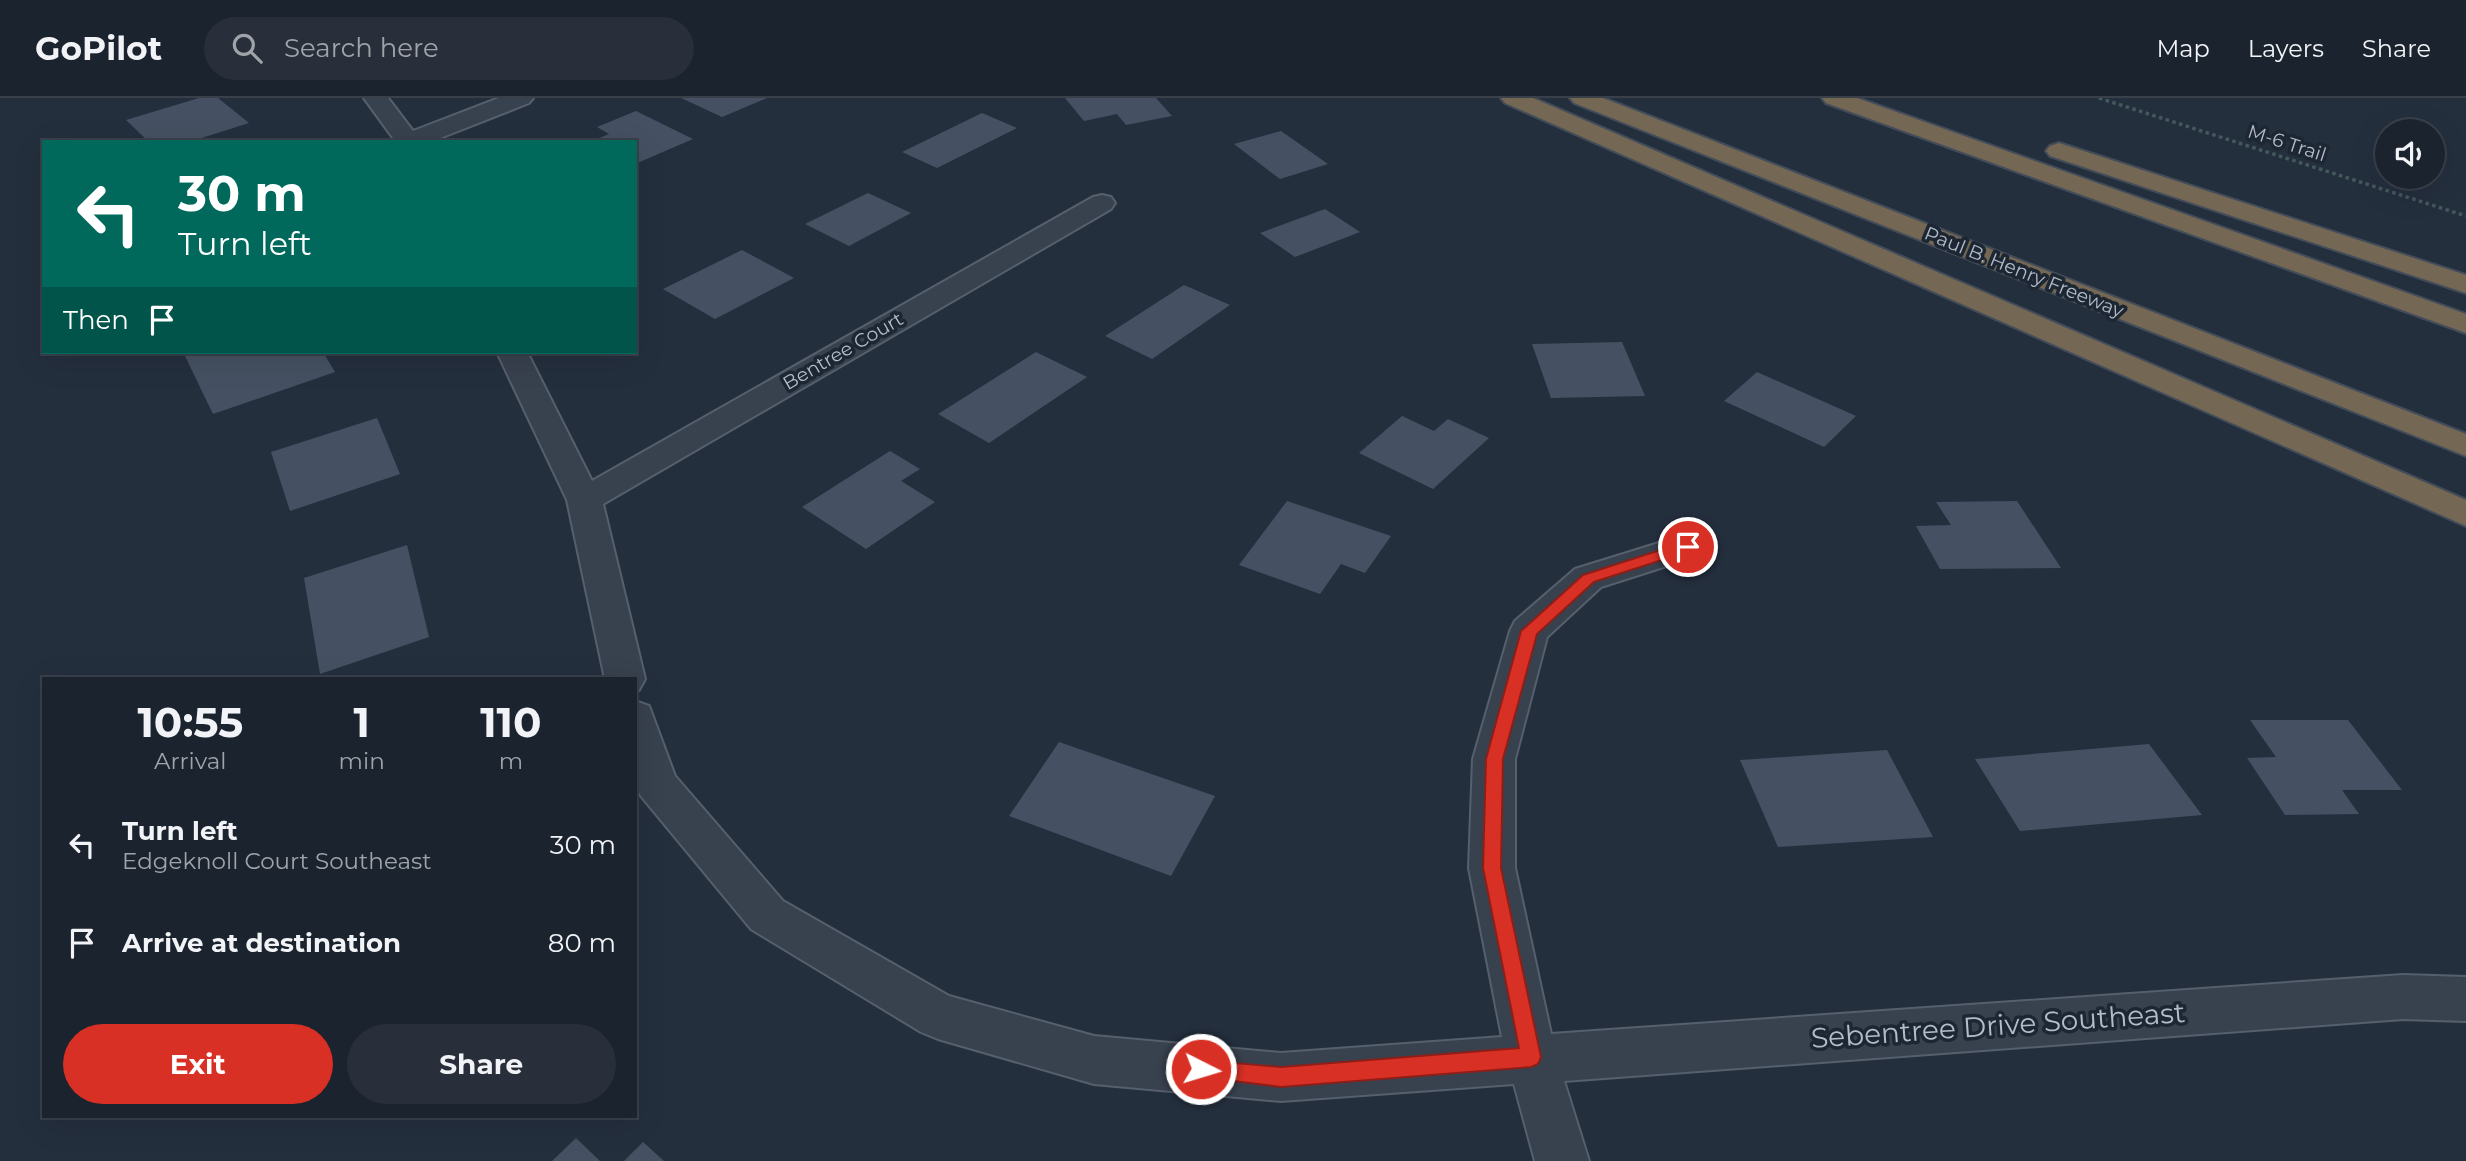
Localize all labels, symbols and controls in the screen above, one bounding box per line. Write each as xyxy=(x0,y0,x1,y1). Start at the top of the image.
search box xyxy=(204,17,694,80)
text: GoPilot xyxy=(35,28,162,68)
icon: search xyxy=(228,29,266,67)
text: Search here xyxy=(284,32,439,64)
text: Map xyxy=(2156,34,2210,63)
text: Layers xyxy=(2248,34,2324,63)
text: Share xyxy=(2362,34,2431,63)
map controls xyxy=(2375,119,2445,189)
button: sound xyxy=(2375,119,2445,189)
street label: M-6 Trail xyxy=(2245,120,2329,166)
text: 30 m xyxy=(178,164,306,223)
icon: left xyxy=(63,168,154,259)
street label: Paul B. Henry Freeway xyxy=(1921,221,2128,323)
text: Turn left xyxy=(178,224,312,263)
icon: arrive xyxy=(143,301,181,339)
text: Then xyxy=(63,304,129,336)
street label: Bentree Court xyxy=(779,307,907,395)
pin xyxy=(1658,517,1718,577)
icon: arrive xyxy=(1669,528,1707,566)
text: 10:55 xyxy=(137,696,243,748)
text: 1 xyxy=(353,696,370,748)
text: 110 xyxy=(480,696,542,748)
text: Arrival xyxy=(154,747,227,775)
text: min xyxy=(339,747,385,775)
text: m xyxy=(499,747,523,775)
text: Turn left xyxy=(122,815,238,847)
icon: left xyxy=(63,826,101,864)
text: 30 m xyxy=(550,829,616,861)
text: Edgeknoll Court Southeast xyxy=(122,847,432,875)
icon: arrive xyxy=(63,924,101,962)
text: Arrive at destination xyxy=(122,927,401,959)
text: 80 m xyxy=(548,927,616,959)
street label: Sebentree Drive Southeast xyxy=(1810,995,2186,1055)
button: Exit xyxy=(63,1024,333,1104)
button: Share xyxy=(347,1024,616,1104)
position arrow xyxy=(1164,1032,1238,1106)

